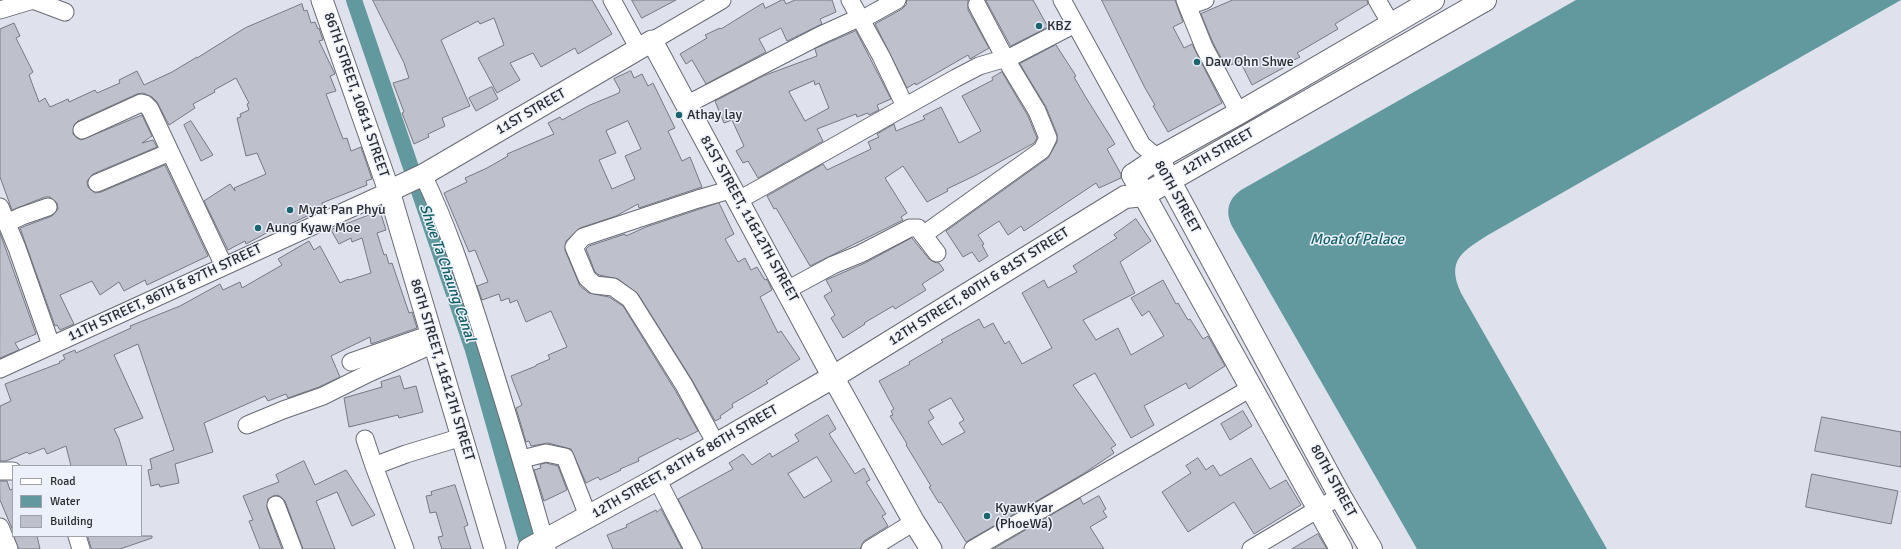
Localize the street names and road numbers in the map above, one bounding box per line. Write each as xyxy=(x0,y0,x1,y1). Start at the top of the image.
street label: 86TH STREET, 10&11 STREET xyxy=(320,10,392,180)
street label: 11ST STREET xyxy=(493,85,569,139)
street label: 12TH STREET xyxy=(1179,125,1257,179)
street label: 81ST STREET, 11&12TH STREET xyxy=(696,133,802,305)
street label: 80TH STREET xyxy=(1150,158,1204,236)
street label: 12TH STREET, 80TH & 81ST STREET xyxy=(886,224,1072,350)
street label: 11TH STREET, 86TH & 87TH STREET xyxy=(65,241,265,345)
street label: 86TH STREET, 11&12TH STREET xyxy=(406,277,478,463)
street label: 12TH STREET, 81TH & 86TH STREET xyxy=(589,402,781,522)
street label: 80TH STREET xyxy=(1306,442,1360,520)

